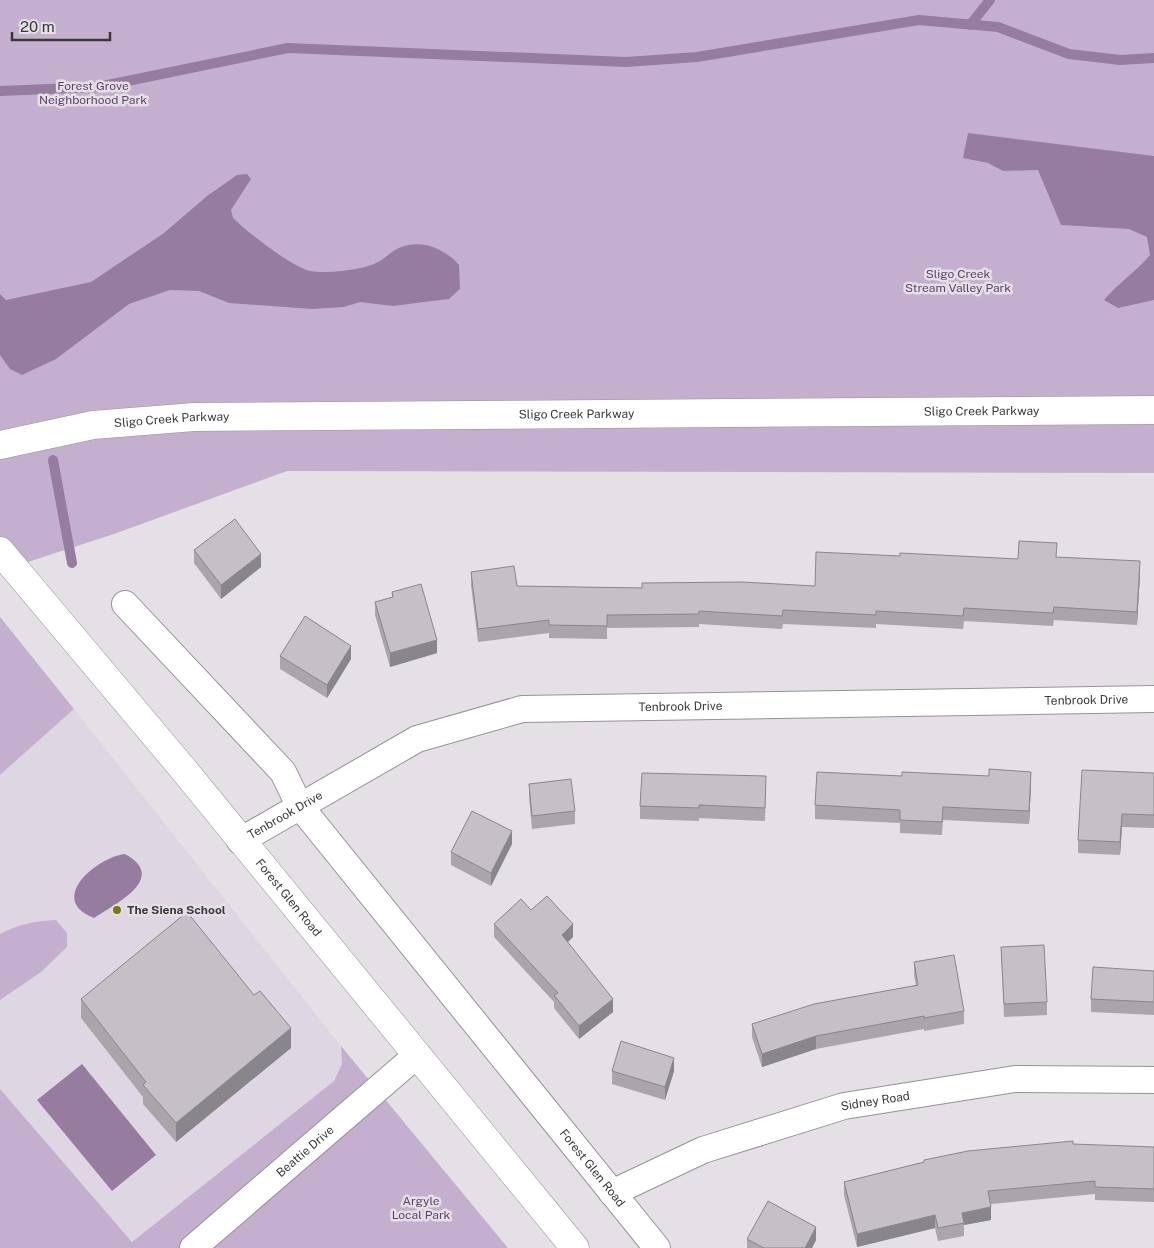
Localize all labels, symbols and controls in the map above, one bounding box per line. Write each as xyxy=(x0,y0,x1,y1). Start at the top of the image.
scale bar xyxy=(12,10,110,42)
text: 20 m xyxy=(20,18,55,35)
park label: Forest Grove Neighborhood Park xyxy=(39,79,147,107)
park label: Sligo Creek Stream Valley Park xyxy=(905,267,1011,295)
street label: Sligo Creek Parkway xyxy=(924,404,1040,419)
street label: Sligo Creek Parkway xyxy=(519,407,635,422)
street label: Sligo Creek Parkway xyxy=(113,410,230,430)
street label: Tenbrook Drive xyxy=(1044,692,1129,708)
street label: Tenbrook Drive xyxy=(638,699,723,714)
street label: Tenbrook Drive xyxy=(245,788,325,842)
street label: Forest Glen Road xyxy=(253,856,324,939)
place label: The Siena School xyxy=(127,903,226,917)
marker: The Siena School xyxy=(111,904,123,916)
street label: Sidney Road xyxy=(840,1089,911,1113)
street label: Beattie Drive xyxy=(274,1123,337,1180)
street label: Forest Glen Road xyxy=(557,1126,628,1210)
park label: Argyle Local Park xyxy=(392,1194,451,1222)

